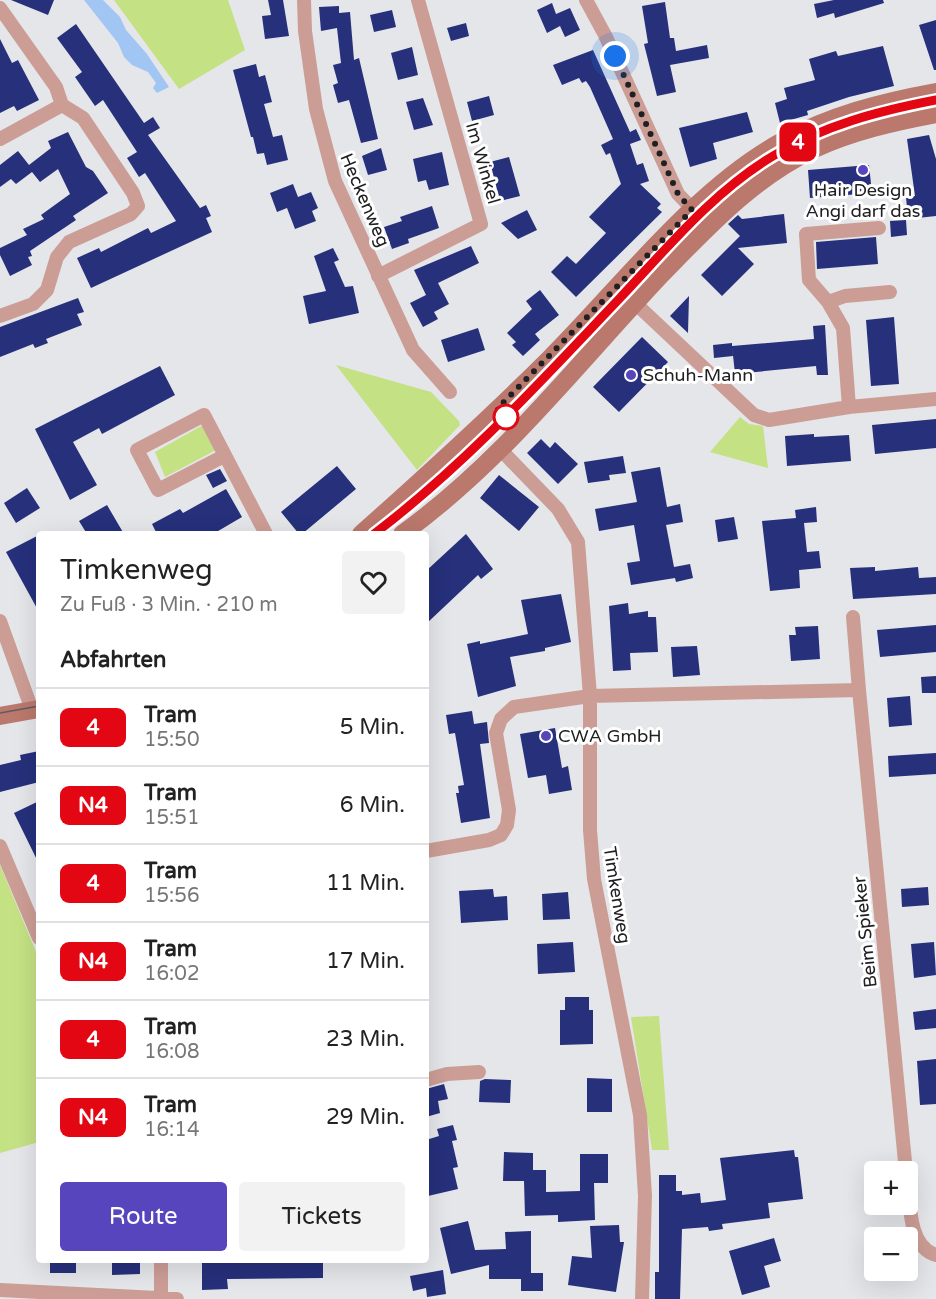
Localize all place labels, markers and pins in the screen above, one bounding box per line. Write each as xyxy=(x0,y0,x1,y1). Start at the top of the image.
marker: Hair Design Angi darf das xyxy=(856,163,870,177)
place label: Hair Design Angi darf das xyxy=(806,179,920,222)
place label: Schuh-Mann xyxy=(643,364,753,386)
marker: Schuh-Mann xyxy=(624,368,638,382)
unlabelled marker xyxy=(493,404,519,430)
place label: CWA GmbH xyxy=(558,725,662,747)
marker: CWA GmbH xyxy=(539,729,553,743)

